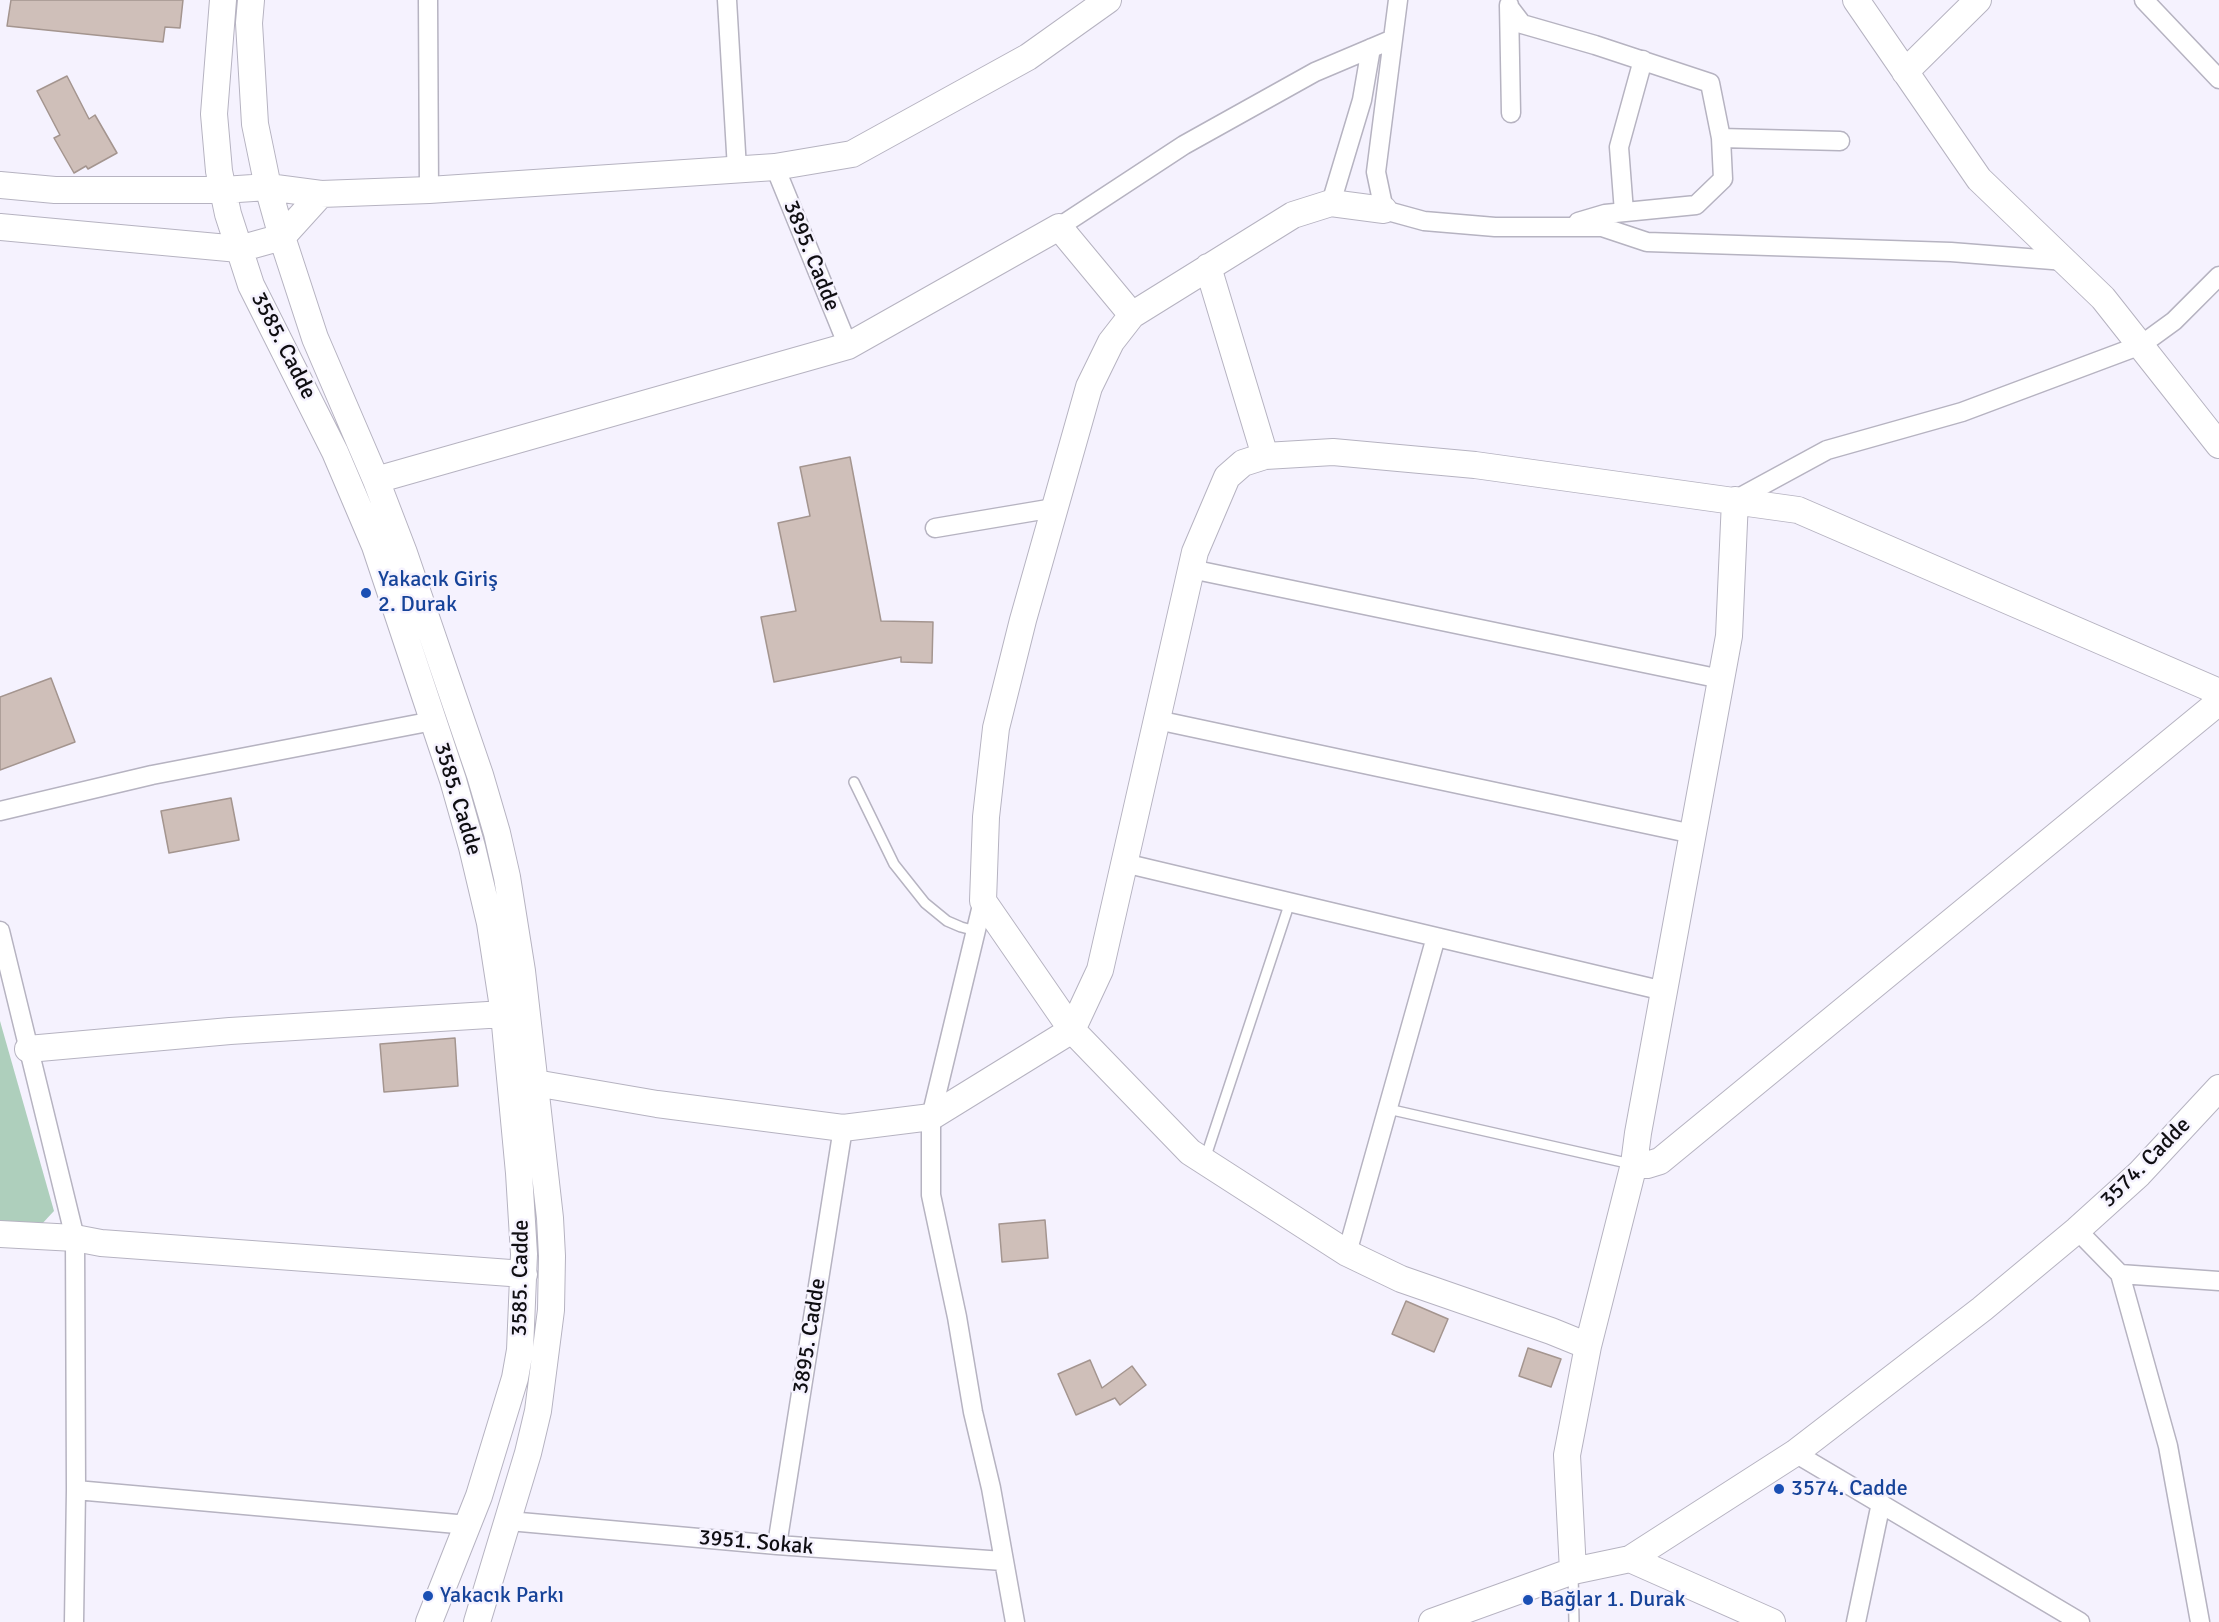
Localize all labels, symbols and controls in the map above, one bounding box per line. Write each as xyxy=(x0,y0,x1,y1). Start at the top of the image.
street label: 3895. Cadde xyxy=(777,197,845,315)
street label: 3585. Cadde xyxy=(245,288,321,404)
place label: Yakacık Giriş 2. Durak xyxy=(378,567,498,618)
marker: Yakacık Giriş 2. Durak xyxy=(359,586,373,600)
street label: 3585. Cadde xyxy=(427,739,487,859)
street label: 3574. Cadde xyxy=(2095,1112,2197,1214)
street label: 3585. Cadde xyxy=(507,1219,535,1337)
street label: 3895. Cadde xyxy=(788,1276,832,1396)
place label: 3574. Cadde xyxy=(1791,1476,1908,1502)
marker: 3574. Cadde xyxy=(1772,1482,1786,1496)
street label: 3951. Sokak xyxy=(698,1525,814,1561)
place label: Yakacık Parkı xyxy=(440,1583,564,1609)
place label: Bağlar 1. Durak xyxy=(1540,1587,1685,1613)
marker: Yakacık Parkı xyxy=(421,1589,435,1603)
marker: Bağlar 1. Durak xyxy=(1521,1593,1535,1607)

